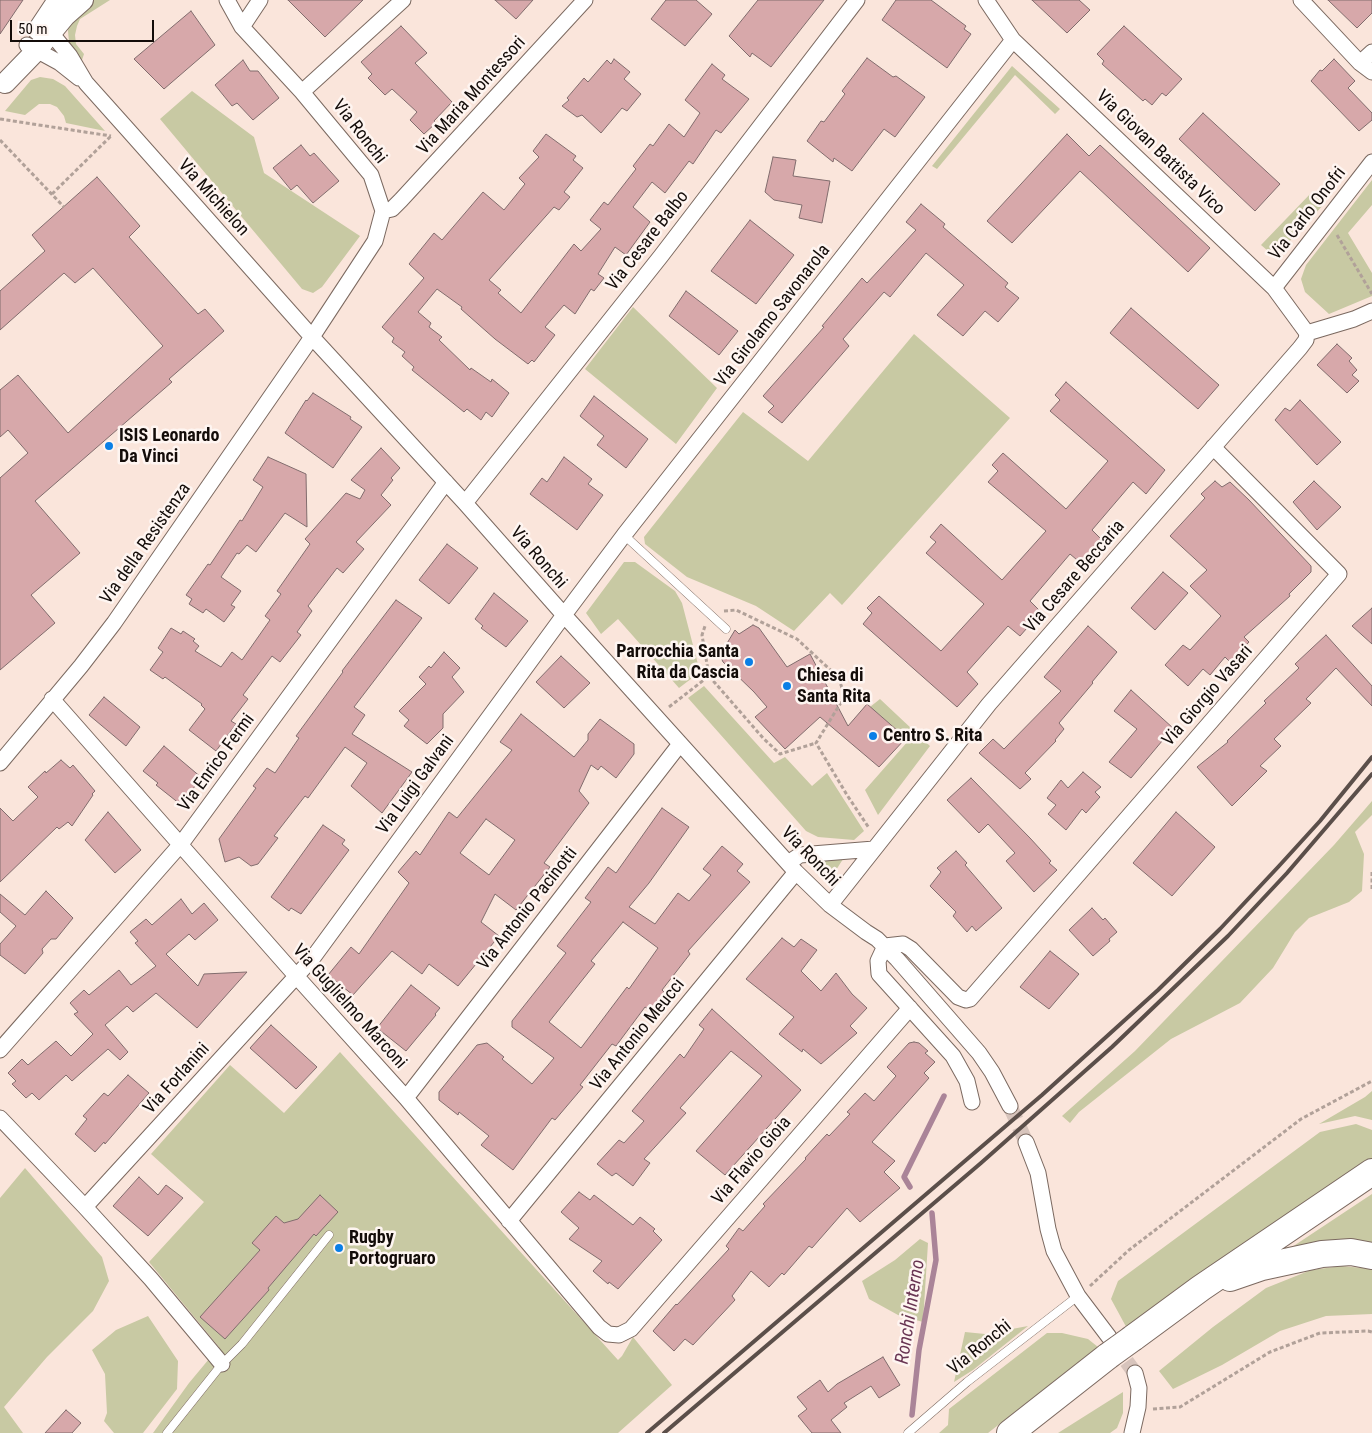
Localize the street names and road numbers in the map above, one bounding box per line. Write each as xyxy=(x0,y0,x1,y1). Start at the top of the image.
street label: Via Maria Montessori xyxy=(413,32,531,160)
street label: Via Giovan Battista Vico xyxy=(1091,86,1229,220)
street label: Via Ronchi xyxy=(327,96,391,168)
street label: Via Michielon xyxy=(173,155,253,241)
street label: Via Carlo Onofri xyxy=(1265,163,1351,265)
street label: Via Cesare Balbo xyxy=(602,187,694,295)
street label: Via Girolamo Savonarola xyxy=(711,241,835,391)
street label: Via della Resistenza xyxy=(96,479,196,609)
street label: Via Cesare Beccaria xyxy=(1020,516,1130,638)
street label: Via Ronchi xyxy=(505,522,571,594)
street label: Via Giorgio Vasari xyxy=(1158,641,1258,751)
street label: Via Enrico Fermi xyxy=(174,710,260,816)
street label: Via Luigi Galvani xyxy=(373,731,459,839)
street label: Via Ronchi xyxy=(776,822,844,892)
street label: Via Antonio Pacinotti xyxy=(473,843,583,975)
street label: Via Guglielmo Marconi xyxy=(287,940,411,1074)
street label: Via Antonio Meucci xyxy=(586,975,690,1095)
street label: Via Forlanini xyxy=(139,1039,215,1119)
street label: Via Flavio Gioia xyxy=(708,1112,796,1210)
street label: Via Ronchi xyxy=(944,1316,1016,1380)

